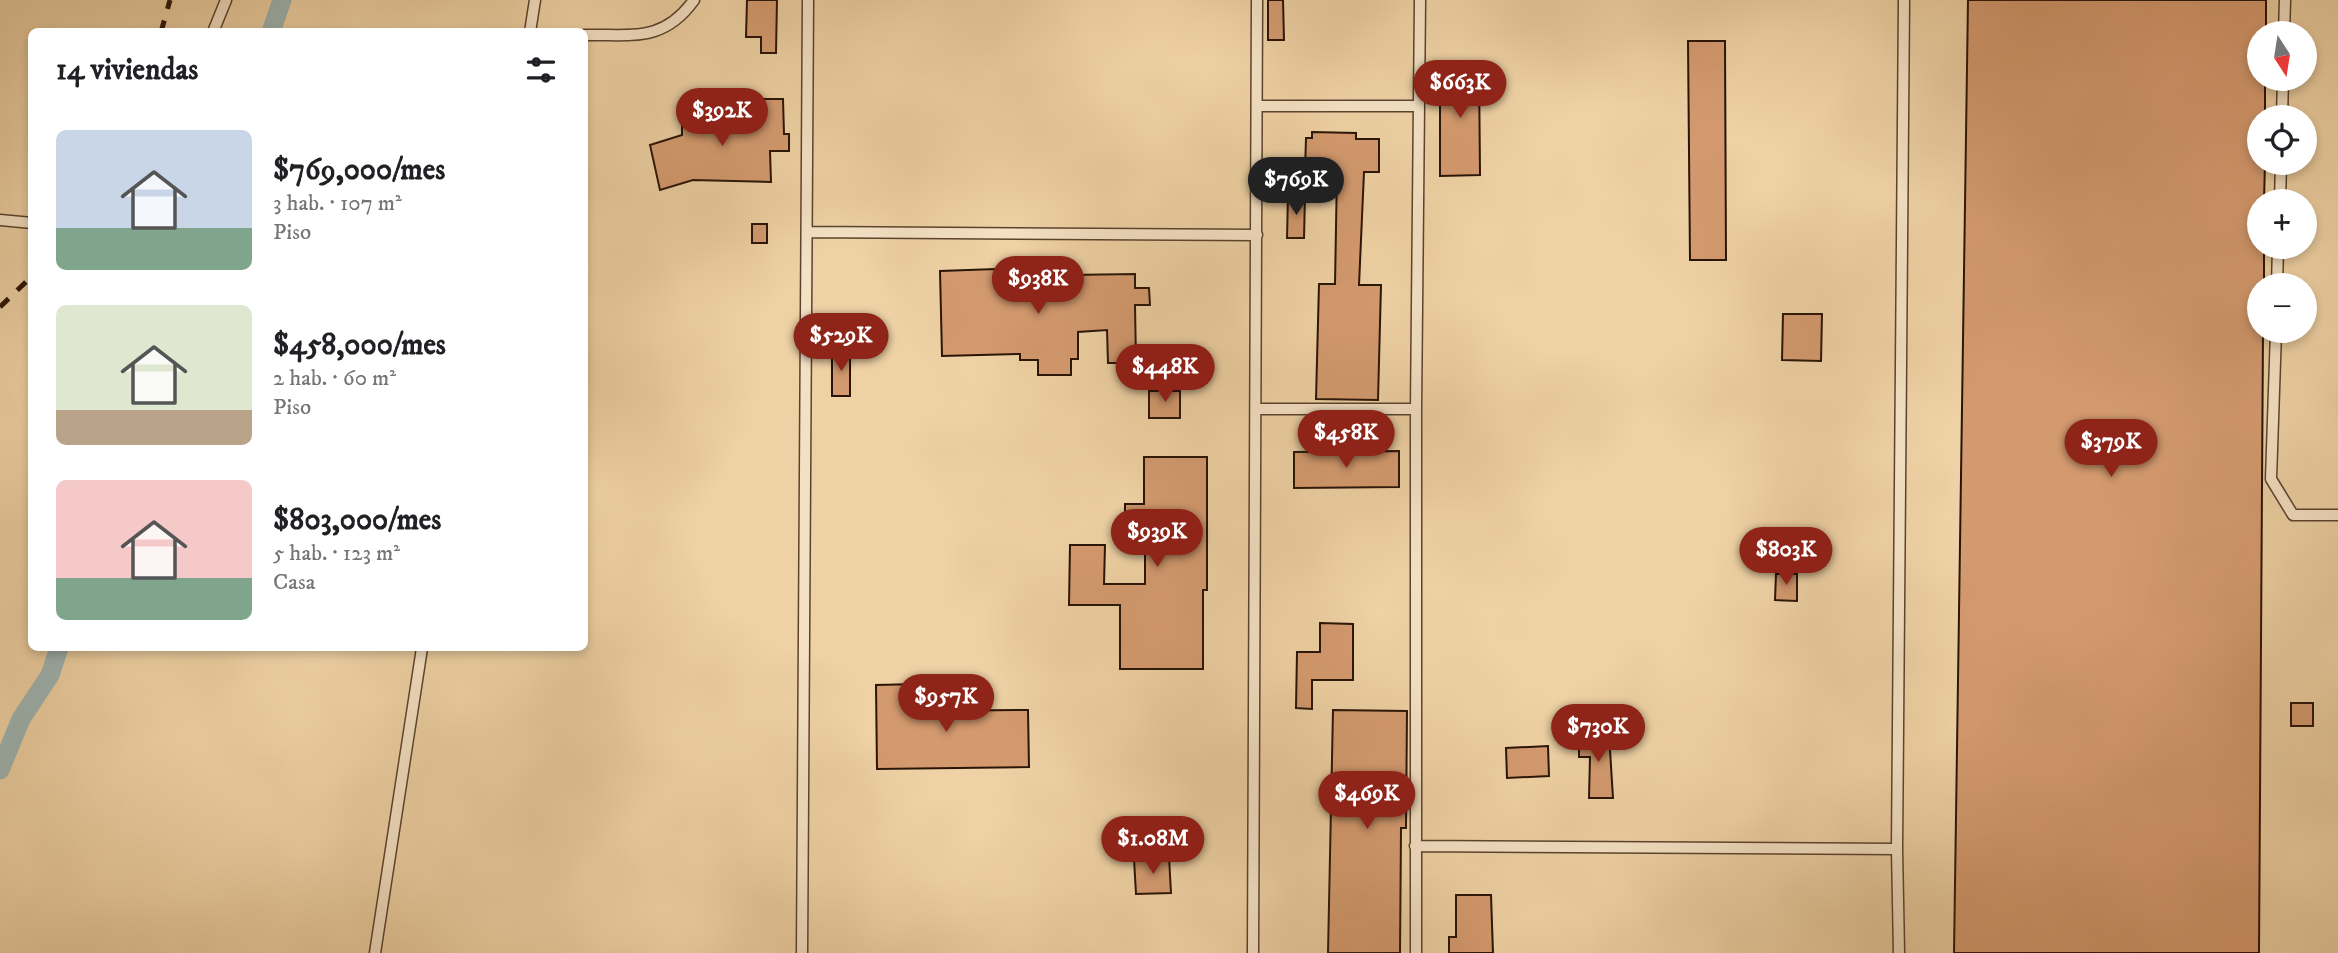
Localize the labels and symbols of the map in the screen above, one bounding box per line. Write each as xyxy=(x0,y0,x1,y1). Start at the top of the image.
north arrow xyxy=(2247,21,2317,91)
pin: $663K xyxy=(1411,60,1509,120)
pin: $392K xyxy=(673,88,771,148)
pin: $769K xyxy=(1247,158,1345,217)
pin: $938K xyxy=(989,256,1087,316)
pin: $529K xyxy=(792,314,890,373)
pin: $448K xyxy=(1116,344,1214,404)
pin: $458K xyxy=(1297,410,1395,470)
pin: $379K xyxy=(2062,420,2160,479)
pin: $939K xyxy=(1108,510,1206,569)
pin: $803K xyxy=(1737,528,1835,587)
pin: $957K xyxy=(897,674,995,734)
pin: $730K xyxy=(1549,704,1647,764)
pin: $469K xyxy=(1318,772,1416,831)
pin: $1.08M xyxy=(1096,816,1210,876)

